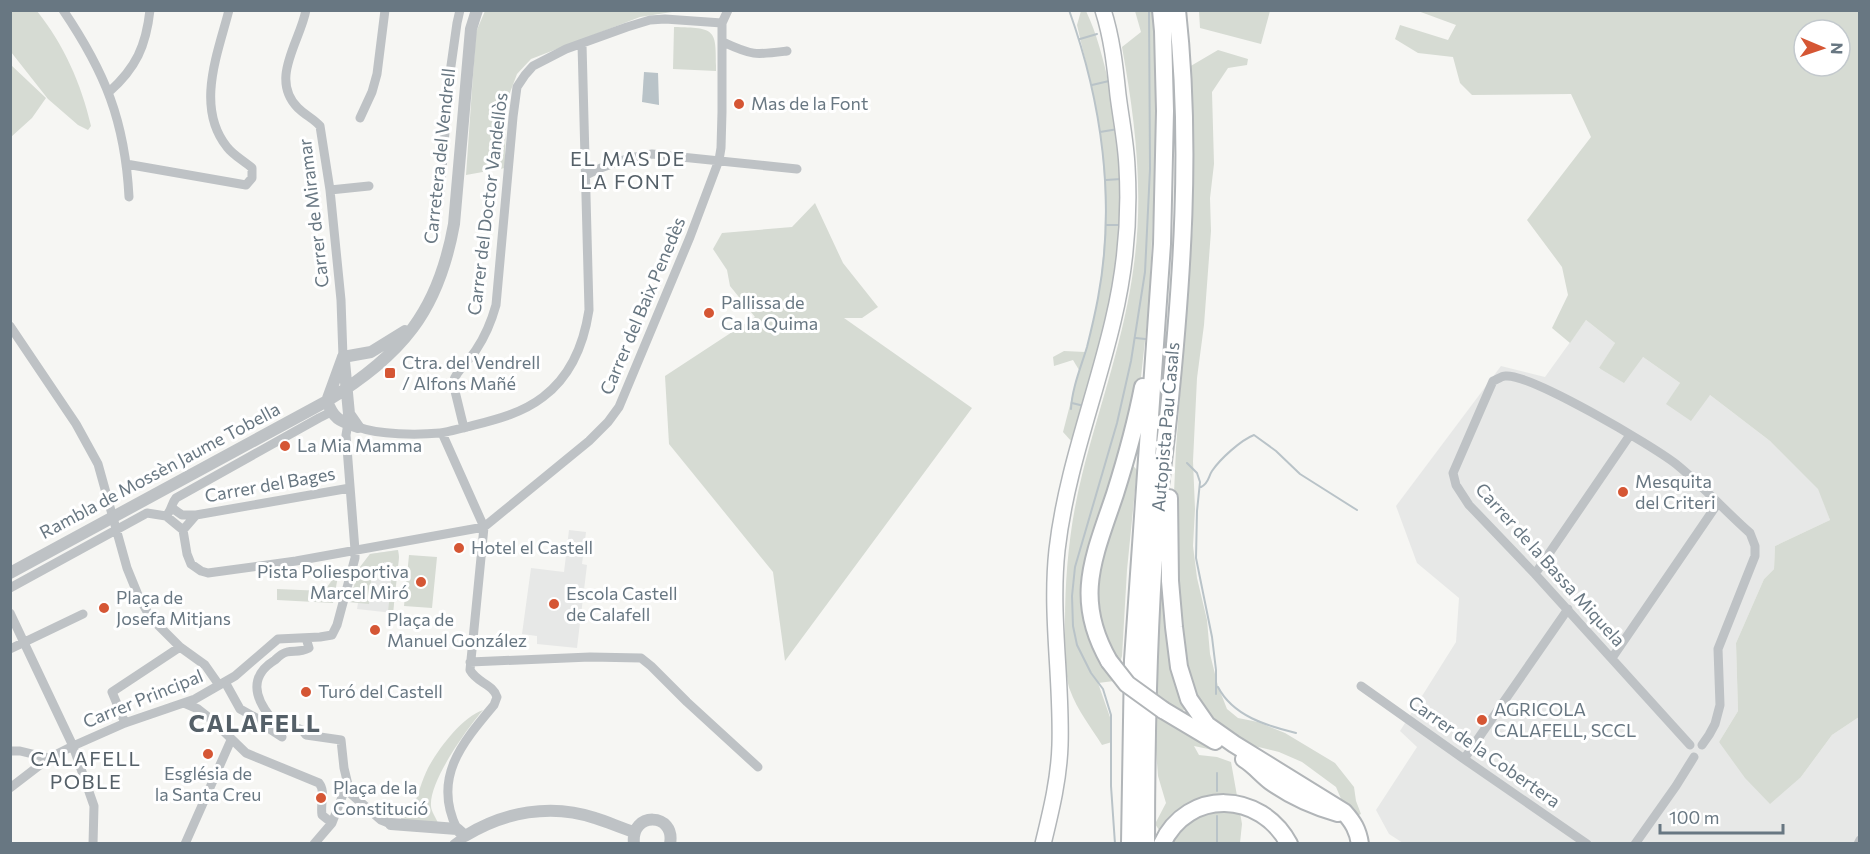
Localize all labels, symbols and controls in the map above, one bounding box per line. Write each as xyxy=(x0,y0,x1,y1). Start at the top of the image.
north arrow xyxy=(1792,18,1852,78)
text: N xyxy=(1828,42,1847,55)
street label: Carretera del Vendrell xyxy=(419,67,459,245)
street label: Carrer del Doctor Vandellòs xyxy=(462,91,512,317)
place label: Mas de la Font xyxy=(751,92,868,114)
marker: Mas de la Font xyxy=(732,97,746,111)
street label: Carrer de Miramar xyxy=(293,137,333,289)
district label: EL MAS DE LA FONT xyxy=(570,146,686,193)
street label: Carrer del Baix Penedès xyxy=(595,213,690,398)
place label: Pallissa de Ca la Quima xyxy=(721,291,818,334)
marker: Pallissa de Ca la Quima xyxy=(702,306,716,320)
street label: Autopista Pau Casals xyxy=(1147,341,1183,513)
place label: Ctra. del Vendrell / Alfons Mañé xyxy=(402,351,540,394)
marker: Ctra. del Vendrell / Alfons Mañé xyxy=(383,366,397,380)
street label: Rambla de Mossèn Jaume Tobella xyxy=(36,397,283,543)
place label: La Mia Mamma xyxy=(297,434,422,456)
marker: La Mia Mamma xyxy=(278,439,292,453)
street label: Carrer del Bages xyxy=(203,462,337,506)
place label: Mesquita del Criteri xyxy=(1635,470,1716,513)
street label: Carrer de la Bassa Miquela xyxy=(1471,478,1630,651)
marker: Mesquita del Criteri xyxy=(1616,485,1630,499)
place label: Hotel el Castell xyxy=(471,536,593,558)
marker: Hotel el Castell xyxy=(452,541,466,555)
place label: Pista Poliesportiva Marcel Miró xyxy=(257,560,409,603)
marker: Pista Poliesportiva Marcel Miró xyxy=(414,575,428,589)
place label: Escola Castell de Calafell xyxy=(566,582,678,625)
place label: Plaça de Josefa Mitjans xyxy=(116,586,231,629)
marker: Escola Castell de Calafell xyxy=(547,597,561,611)
marker: Plaça de Josefa Mitjans xyxy=(97,601,111,615)
place label: Plaça de Manuel González xyxy=(387,608,527,651)
marker: Plaça de Manuel González xyxy=(368,623,382,637)
street label: Carrer Principal xyxy=(79,664,206,732)
place label: Turó del Castell xyxy=(318,680,443,702)
marker: Turó del Castell xyxy=(299,685,313,699)
street label: Carrer de la Cobertera xyxy=(1404,690,1565,812)
place label: AGRICOLA CALAFELL, SCCL xyxy=(1494,698,1636,741)
district label: CALAFELL xyxy=(189,708,321,737)
marker: AGRICOLA CALAFELL, SCCL xyxy=(1475,713,1489,727)
district label: CALAFELL POBLE xyxy=(31,746,142,793)
marker: Església de la Santa Creu xyxy=(201,747,215,761)
place label: Església de la Santa Creu xyxy=(155,762,261,805)
place label: Plaça de la Constitució xyxy=(333,776,428,819)
marker: Plaça de la Constitució xyxy=(314,791,328,805)
scale bar xyxy=(1660,797,1783,835)
text: 100 m xyxy=(1669,806,1719,828)

